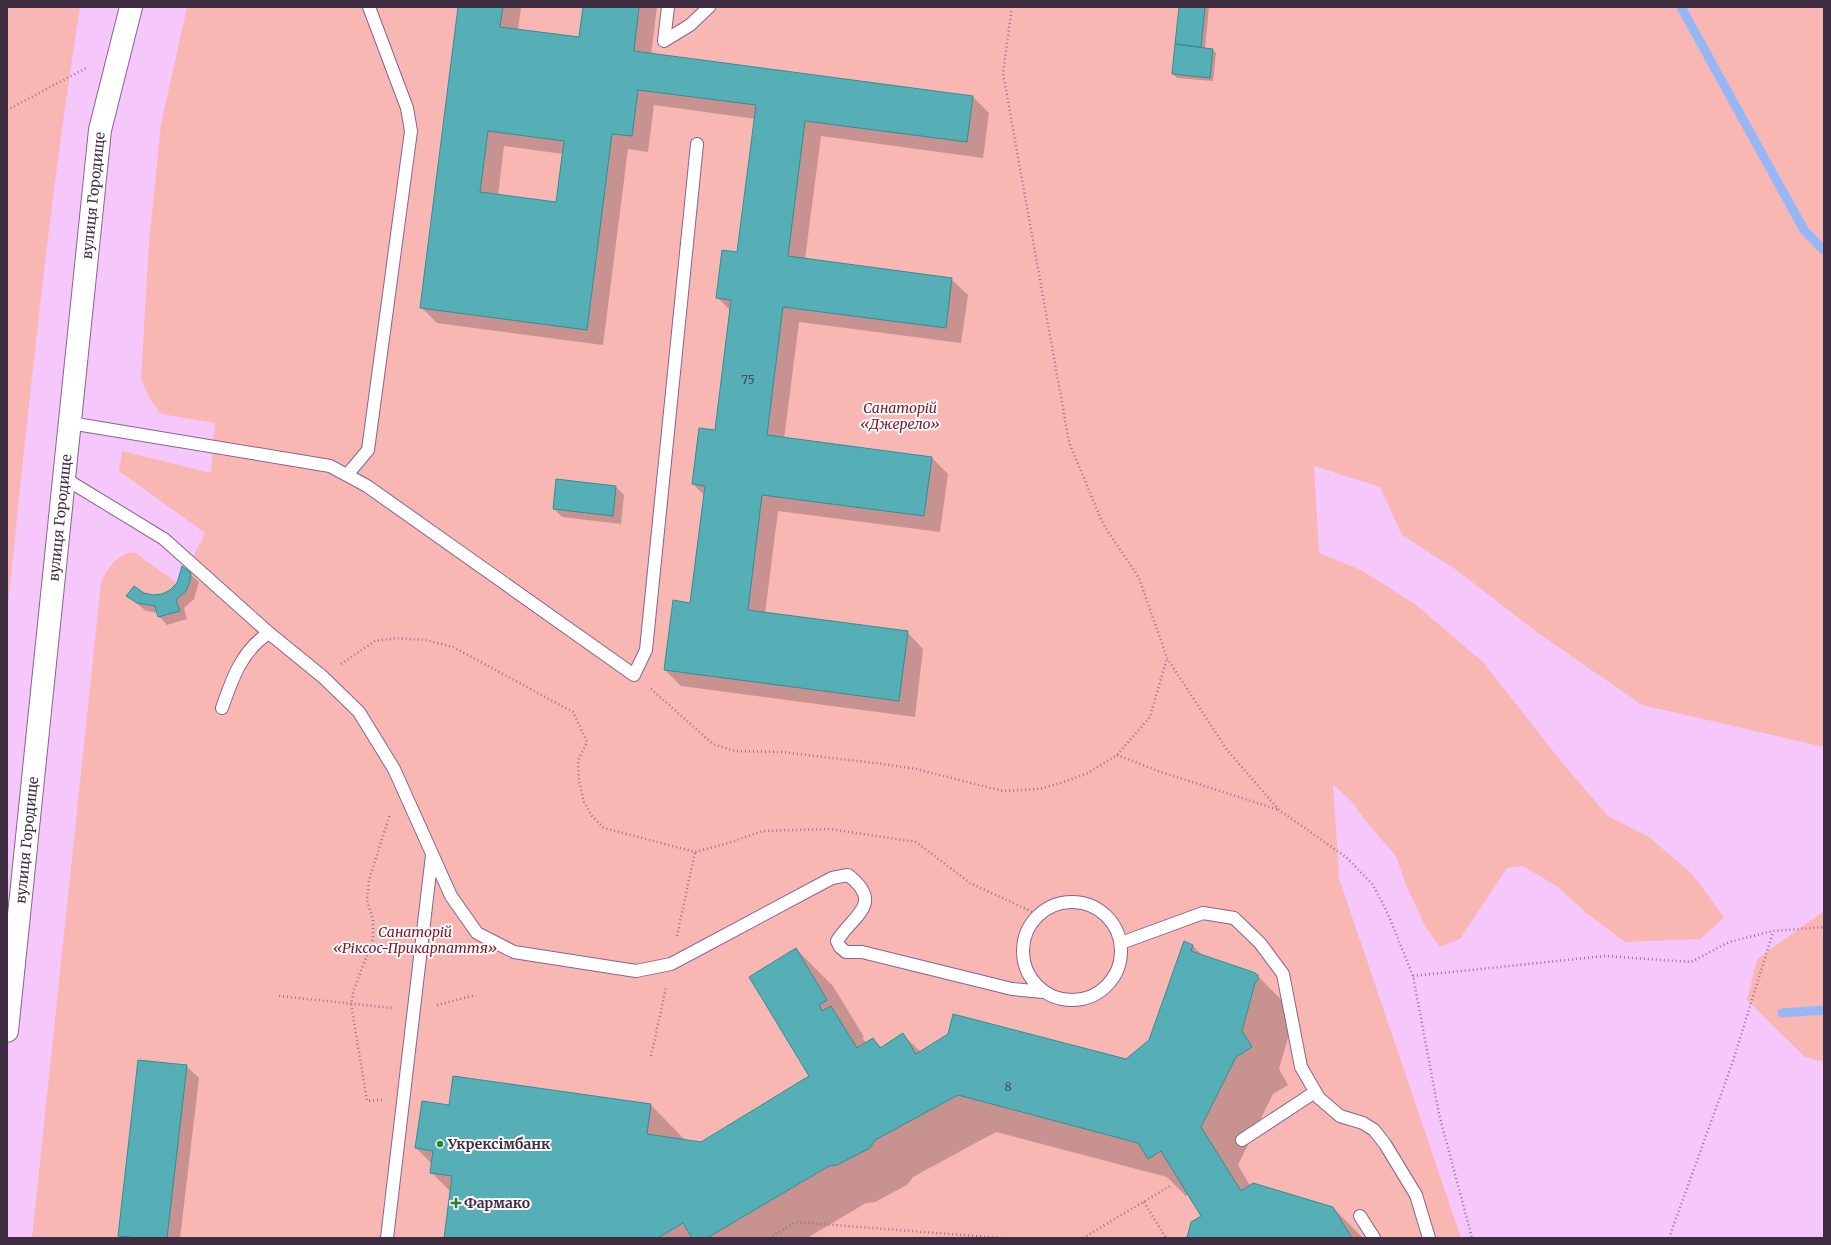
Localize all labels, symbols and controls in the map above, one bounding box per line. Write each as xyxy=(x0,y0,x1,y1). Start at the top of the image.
street label: вулиця Городище xyxy=(78,131,109,260)
house number: 75 xyxy=(741,372,755,387)
park label: Санаторій «Джерело» xyxy=(860,399,940,433)
street label: вулиця Городище xyxy=(44,453,75,582)
street label: вулиця Городище xyxy=(11,776,42,904)
park label: Санаторій «Ріксос-Прикарпаття» xyxy=(333,923,497,957)
house number: 8 xyxy=(1004,1079,1012,1094)
place label: Укрексімбанк xyxy=(447,1135,551,1153)
marker: Укрексімбанк xyxy=(435,1139,445,1149)
place label: Фармако xyxy=(464,1194,530,1212)
marker: Фармако xyxy=(451,1198,461,1208)

